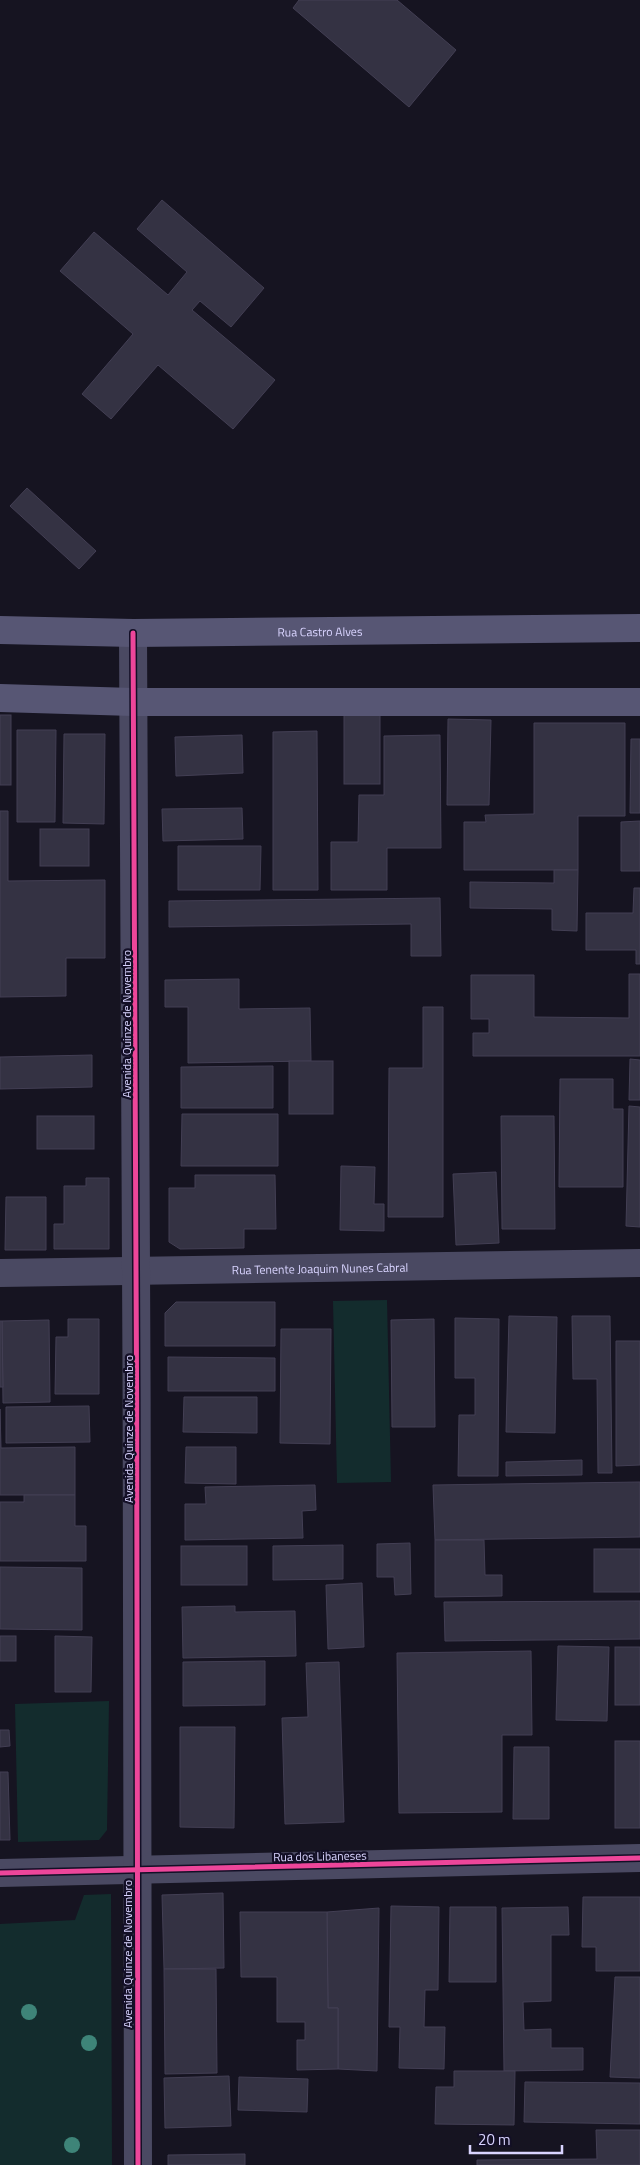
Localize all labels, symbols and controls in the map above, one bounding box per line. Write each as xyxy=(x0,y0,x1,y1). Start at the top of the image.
street label: Rua Castro Alves xyxy=(277,621,363,641)
street label: Avenida Quinze de Novembro xyxy=(117,950,136,1098)
street label: Rua Tenente Joaquim Nunes Cabral xyxy=(232,1257,408,1279)
street label: Avenida Quinze de Novembro xyxy=(119,1355,138,1503)
street label: Rua dos Libaneses xyxy=(273,1846,367,1866)
street label: Avenida Quinze de Novembro xyxy=(118,1880,137,2028)
scale bar xyxy=(470,2122,562,2154)
text: 20 m xyxy=(478,2128,511,2151)

